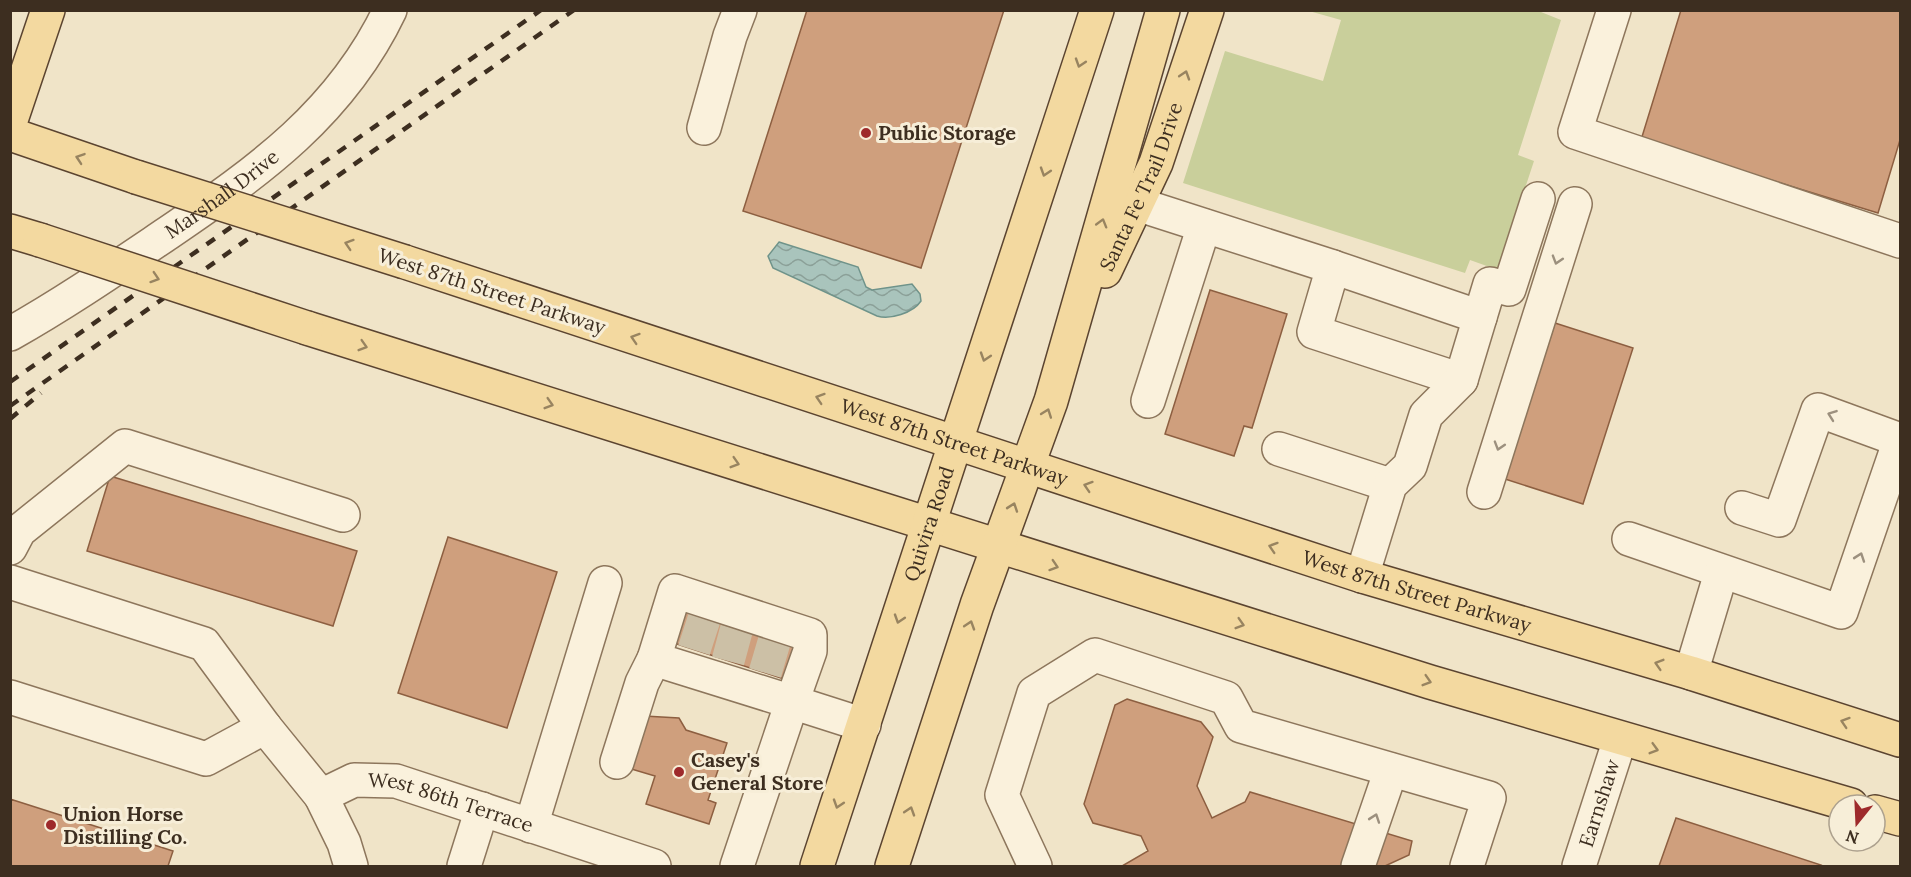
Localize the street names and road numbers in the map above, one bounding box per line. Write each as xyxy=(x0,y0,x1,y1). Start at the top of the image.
street label: Santa Fe Trail Drive xyxy=(1094,99,1187,275)
street label: Marshall Drive xyxy=(160,143,284,244)
street label: West 87th Street Parkway xyxy=(375,242,609,339)
street label: West 87th Street Parkway xyxy=(837,393,1072,491)
street label: Quivira Road xyxy=(898,463,959,584)
street label: West 87th Street Parkway xyxy=(1299,544,1535,637)
street label: Earnshaw xyxy=(1573,756,1625,850)
street label: West 86th Terrace xyxy=(368,767,537,837)

